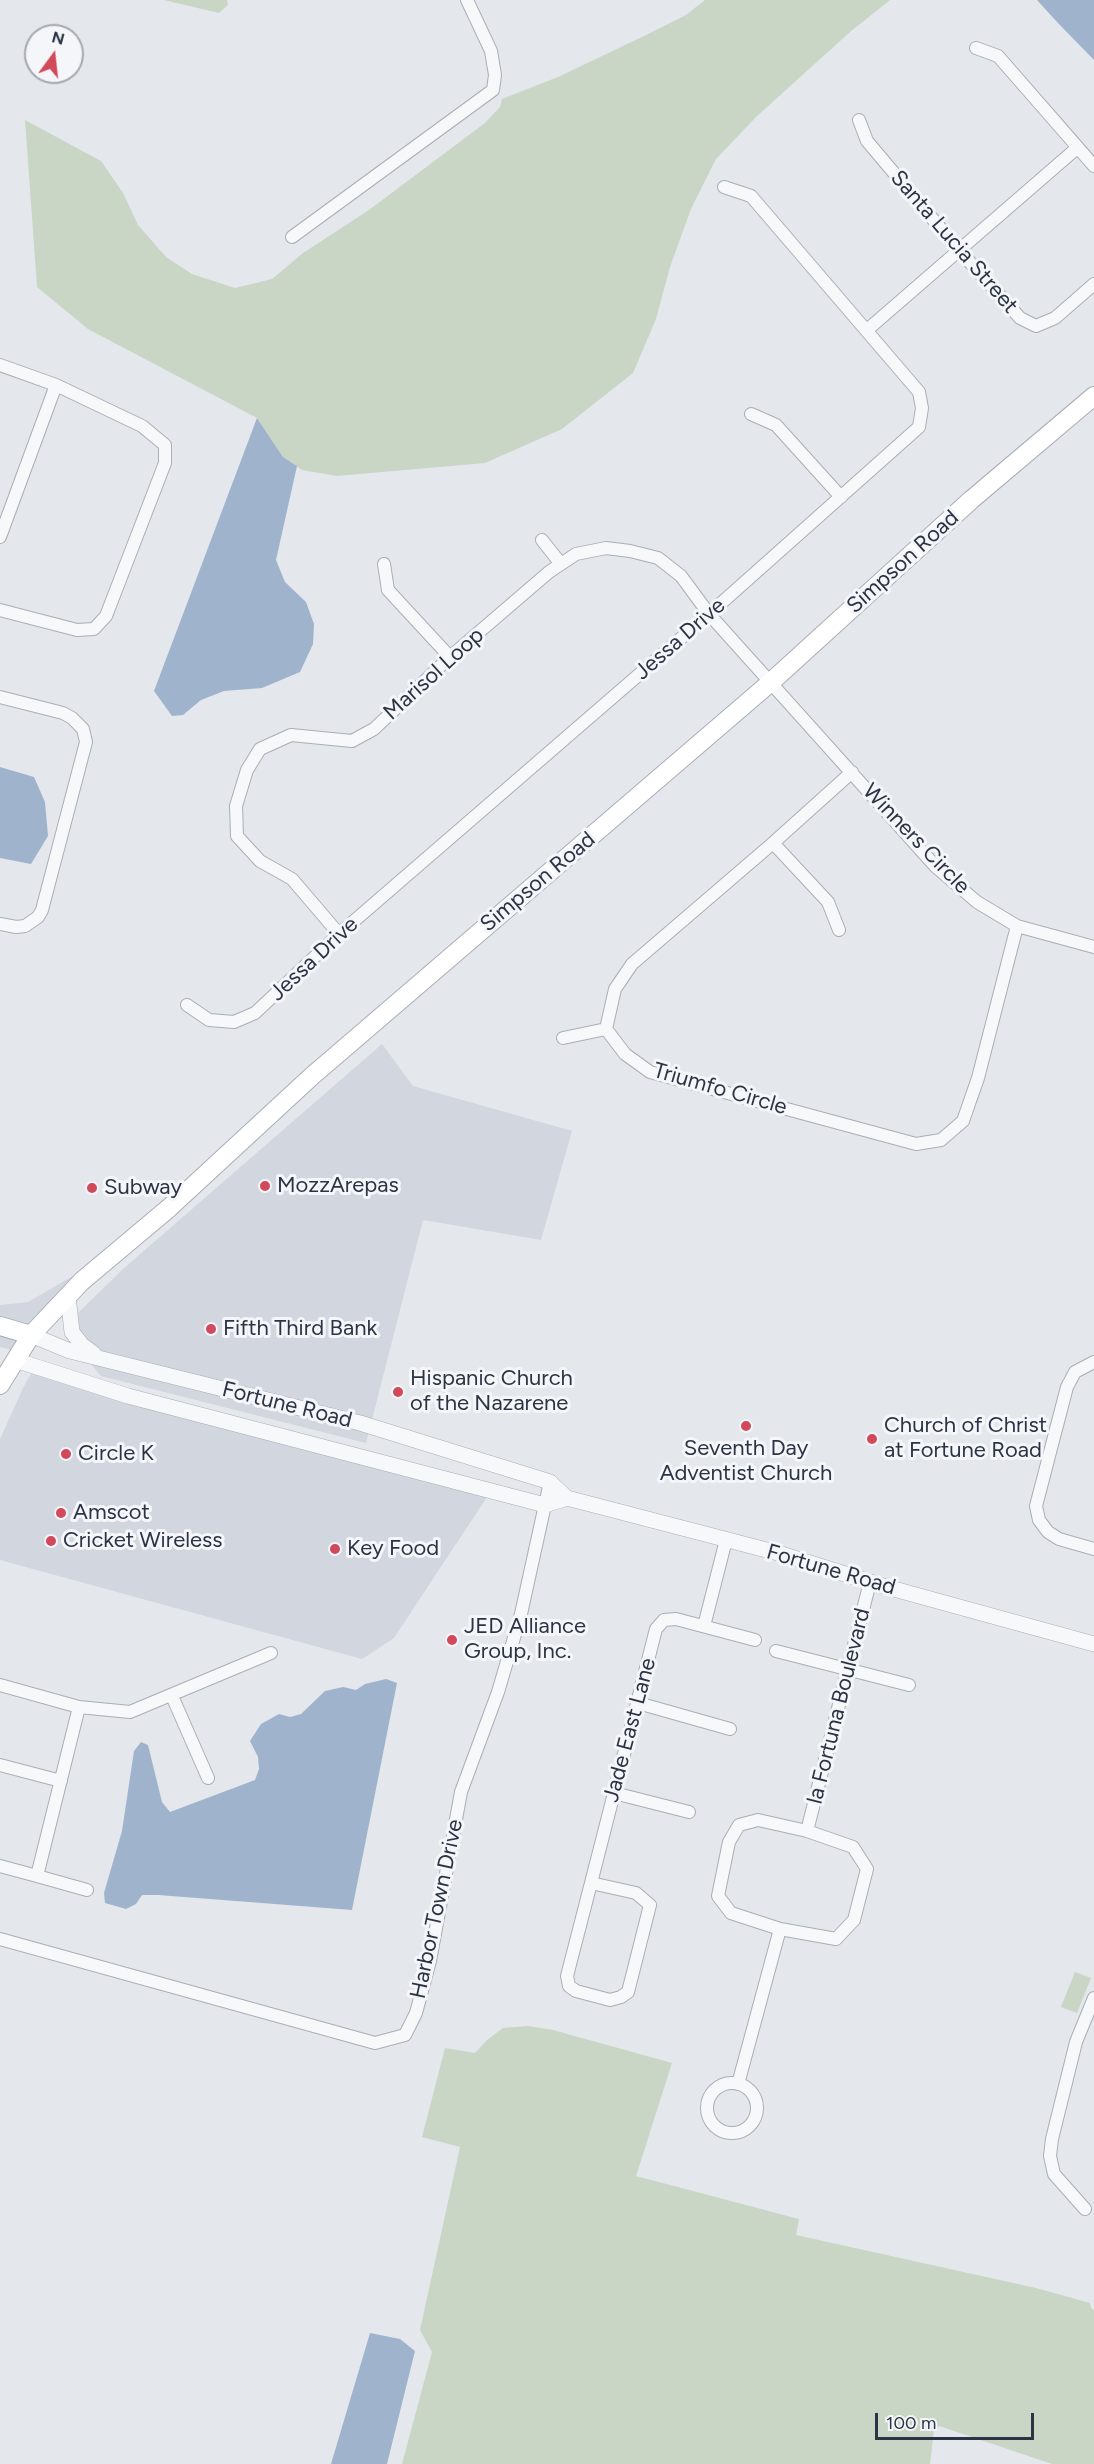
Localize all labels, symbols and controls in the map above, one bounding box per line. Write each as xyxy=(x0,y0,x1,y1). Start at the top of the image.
north arrow xyxy=(24,24,84,84)
text: N xyxy=(50,27,67,49)
street label: Santa Lucia Street xyxy=(885,165,1023,319)
street label: Simpson Road xyxy=(842,505,964,619)
street label: Jessa Drive xyxy=(629,593,731,685)
street label: Marisol Loop xyxy=(378,622,490,726)
street label: Winners Circle xyxy=(857,778,975,900)
street label: Simpson Road xyxy=(475,826,601,938)
street label: Jessa Drive xyxy=(264,911,364,1007)
street label: Triumfo Circle xyxy=(650,1057,790,1121)
place label: MozzArepas xyxy=(277,1173,399,1199)
place label: Subway xyxy=(104,1175,182,1201)
marker: MozzArepas xyxy=(258,1179,272,1193)
marker: Subway xyxy=(85,1181,99,1195)
place label: Fifth Third Bank xyxy=(223,1316,377,1342)
marker: Fifth Third Bank xyxy=(204,1322,218,1336)
place label: Hispanic Church of the Nazarene xyxy=(410,1366,573,1418)
street label: Fortune Road xyxy=(219,1376,355,1434)
marker: Hispanic Church of the Nazarene xyxy=(391,1385,405,1399)
place label: Church of Christ at Fortune Road xyxy=(884,1413,1047,1464)
marker: Seventh Day Adventist Church xyxy=(739,1419,753,1433)
marker: Church of Christ at Fortune Road xyxy=(865,1432,879,1446)
place label: Seventh Day Adventist Church xyxy=(660,1436,832,1488)
place label: Circle K xyxy=(78,1441,154,1467)
marker: Circle K xyxy=(59,1447,73,1461)
place label: Amscot xyxy=(73,1500,150,1526)
marker: Amscot xyxy=(54,1506,68,1520)
place label: Cricket Wireless xyxy=(63,1528,223,1554)
marker: Cricket Wireless xyxy=(44,1534,58,1548)
place label: Key Food xyxy=(347,1536,439,1562)
street label: Fortune Road xyxy=(763,1539,899,1601)
marker: Key Food xyxy=(328,1542,342,1556)
street label: la Fortuna Boulevard xyxy=(802,1605,876,1807)
place label: JED Alliance Group, Inc. xyxy=(464,1614,586,1666)
marker: JED Alliance Group, Inc. xyxy=(445,1633,459,1647)
street label: Jade East Lane xyxy=(598,1655,662,1805)
street label: Harbor Town Drive xyxy=(405,1817,469,2001)
scale bar xyxy=(878,2401,1037,2439)
text: 100 m xyxy=(886,2412,936,2434)

